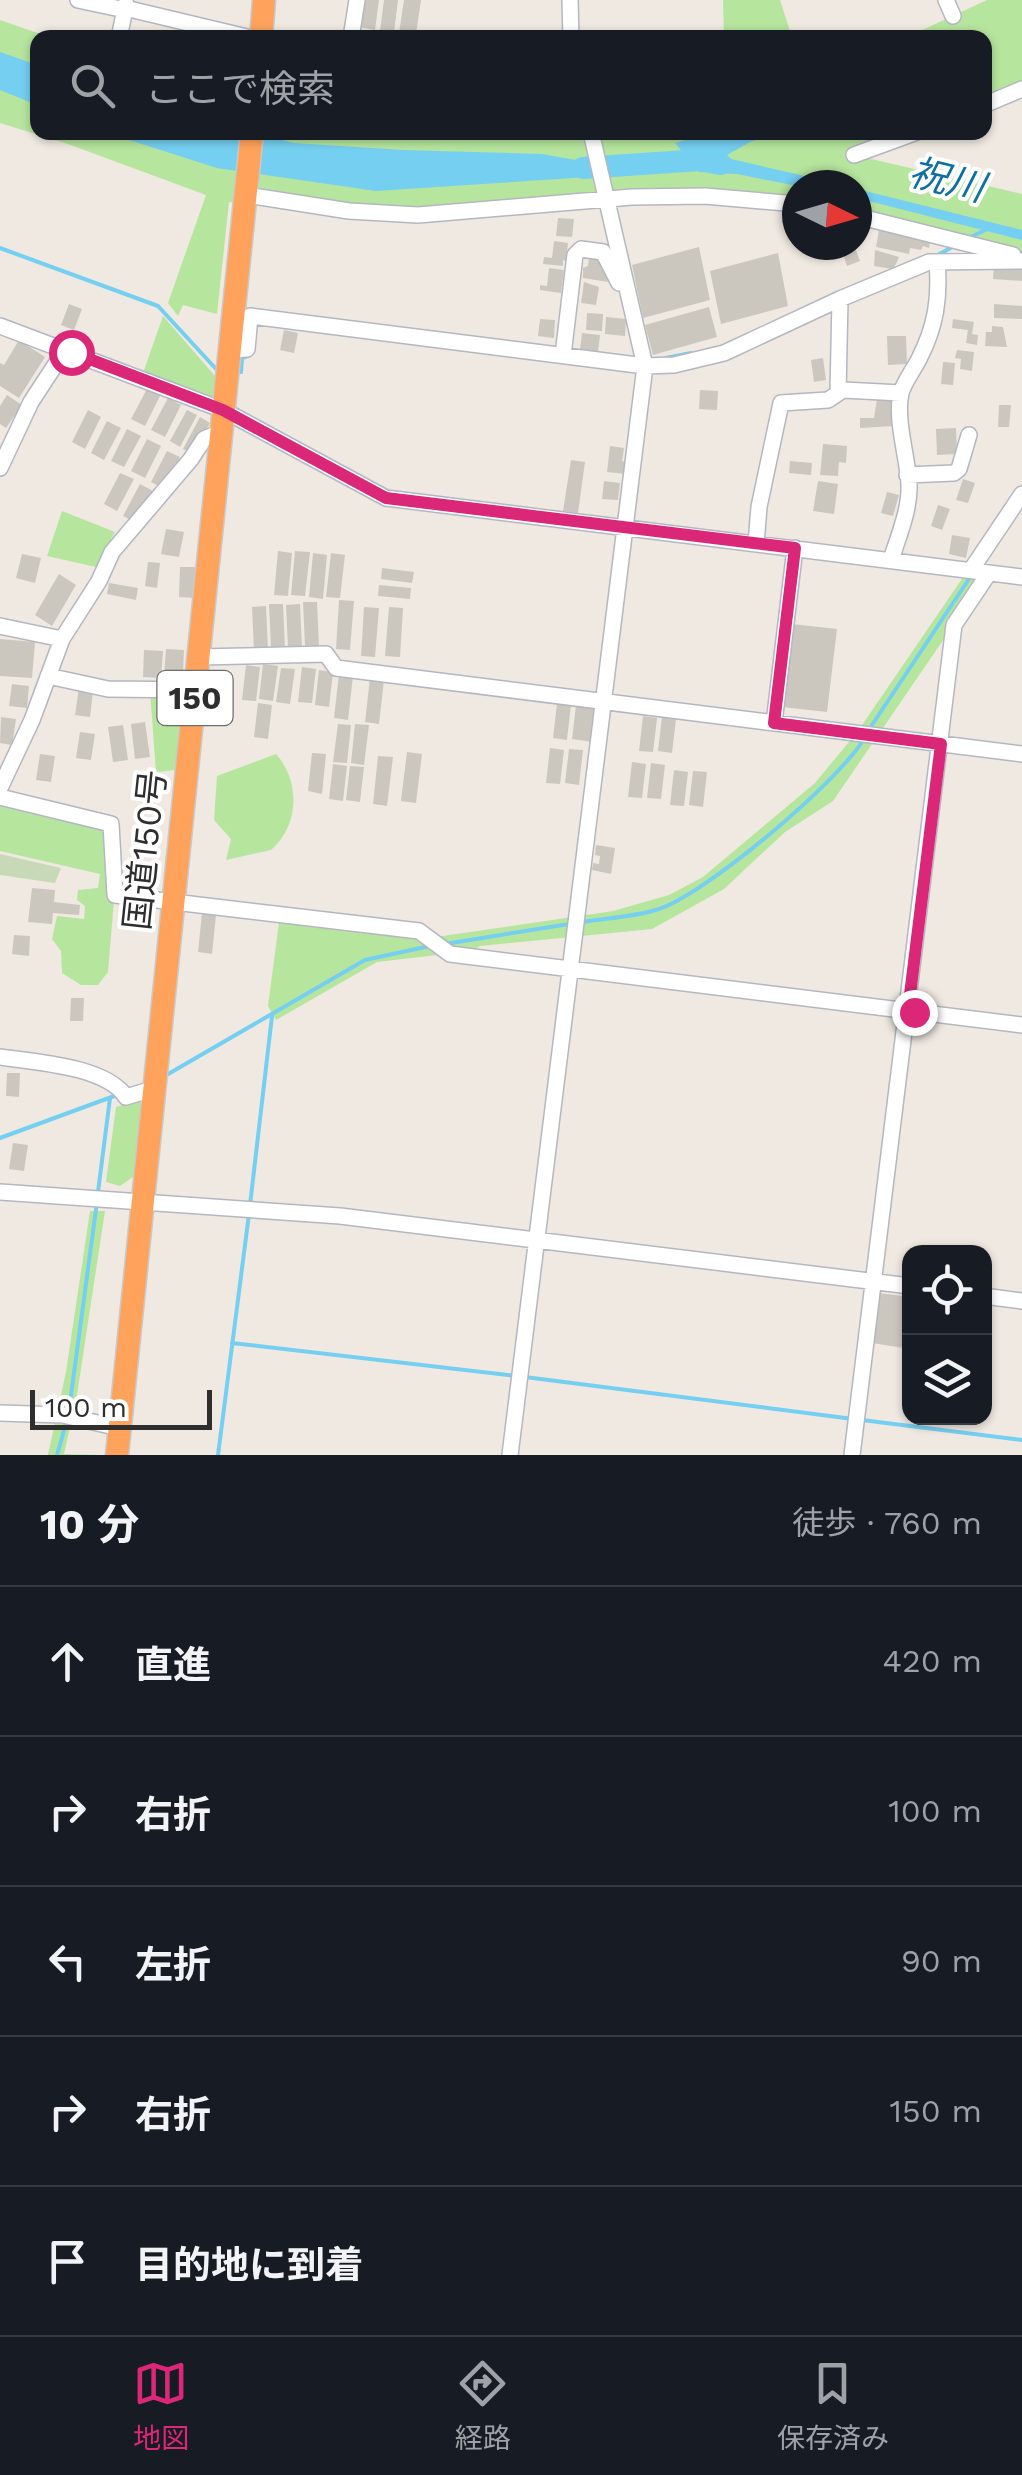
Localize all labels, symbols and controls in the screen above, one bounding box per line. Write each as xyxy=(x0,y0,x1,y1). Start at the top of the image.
search box xyxy=(30,30,992,140)
icon: search xyxy=(65,58,120,113)
text: ここで検索 xyxy=(145,67,335,111)
water label: 祝川 xyxy=(905,150,993,211)
north arrow xyxy=(782,170,872,260)
route start xyxy=(49,330,95,376)
road number: 150 xyxy=(158,671,232,725)
street label: 国道150号 xyxy=(116,768,174,932)
route end xyxy=(892,990,938,1036)
map controls xyxy=(902,1245,992,1425)
button: locate xyxy=(902,1245,992,1335)
button: layers xyxy=(902,1335,992,1425)
scale bar xyxy=(30,1385,212,1430)
text: 100 m xyxy=(45,1391,127,1424)
text: 10 分 xyxy=(40,1500,139,1549)
text: 徒歩 · 760 m xyxy=(792,1504,982,1542)
icon: ahead xyxy=(40,1634,95,1689)
text: 420 m xyxy=(882,1642,982,1680)
text: 直進 xyxy=(135,1643,211,1687)
icon: right xyxy=(40,1784,95,1839)
text: 100 m xyxy=(888,1792,982,1830)
text: 右折 xyxy=(135,1793,211,1837)
icon: left xyxy=(40,1934,95,1989)
text: 90 m xyxy=(901,1942,982,1980)
text: 左折 xyxy=(135,1943,211,1987)
icon: right xyxy=(40,2084,95,2139)
text: 150 m xyxy=(890,2092,982,2130)
text: 右折 xyxy=(135,2093,211,2137)
icon: arrive xyxy=(40,2234,95,2289)
text: 目的地に到着 xyxy=(135,2243,363,2287)
tab: 地図 xyxy=(133,2356,189,2456)
tab: 経路 xyxy=(455,2356,511,2456)
tab: 保存済み xyxy=(777,2356,889,2456)

